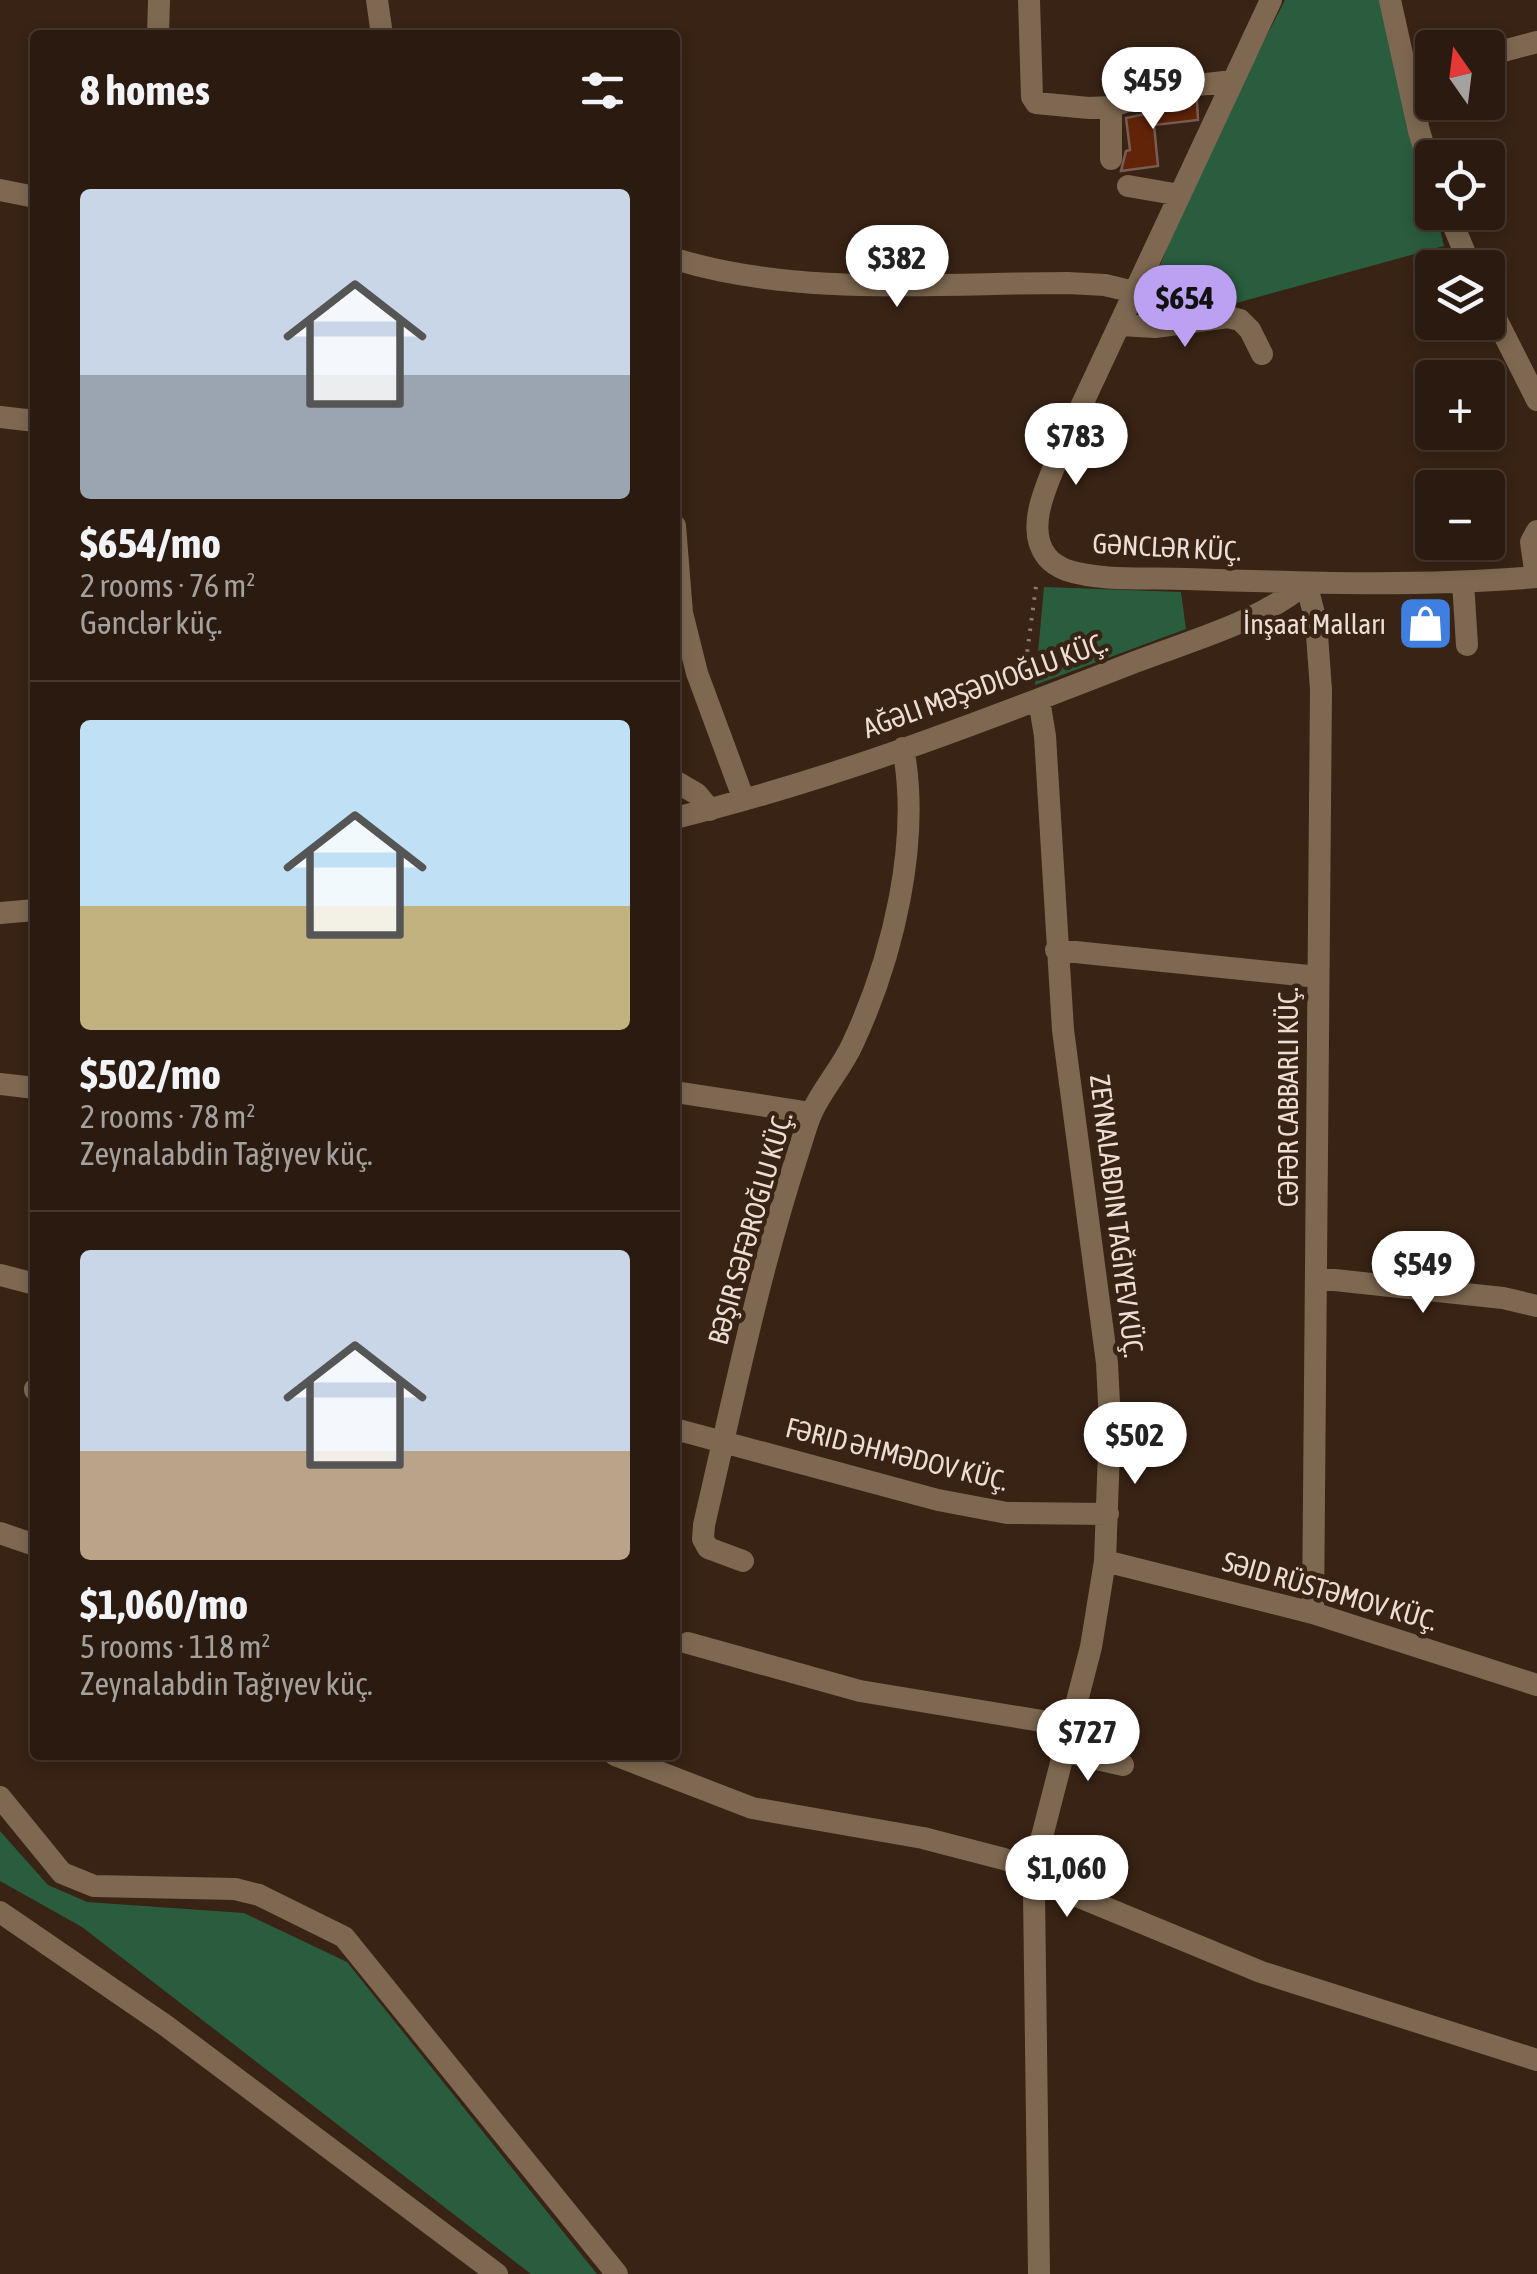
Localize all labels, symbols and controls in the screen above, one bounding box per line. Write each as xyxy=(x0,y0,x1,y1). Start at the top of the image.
north arrow xyxy=(1415,30,1505,120)
map controls xyxy=(1415,30,1505,560)
pin: $459 xyxy=(1094,47,1212,132)
text: $459 xyxy=(1124,61,1182,98)
icon: filters xyxy=(575,63,630,118)
text: 8 homes xyxy=(80,66,210,114)
button: locate xyxy=(1415,140,1505,230)
pin: $382 xyxy=(838,225,956,310)
text: $382 xyxy=(868,239,926,276)
button: layers xyxy=(1415,250,1505,340)
icon: home xyxy=(265,254,445,434)
pin: $654 xyxy=(1126,265,1244,350)
text: $654 xyxy=(1156,279,1214,316)
button: + xyxy=(1415,360,1505,450)
pin: $783 xyxy=(1017,403,1135,488)
text: $783 xyxy=(1047,417,1105,454)
button: − xyxy=(1415,470,1505,560)
text: $654/mo xyxy=(80,519,221,567)
street label: GƏNCLƏR KÜÇ. xyxy=(1092,527,1242,567)
text: 2 rooms · 76 m² xyxy=(80,567,255,604)
shop icon: İnşaat Malları xyxy=(1395,594,1455,654)
text: Gənclər küç. xyxy=(80,604,222,641)
place label: İnşaat Malları xyxy=(1243,608,1386,640)
street label: AĞƏLI MƏŞƏDIOĞLU KÜÇ. xyxy=(858,626,1112,744)
icon: home xyxy=(265,785,445,965)
street label: CƏFƏR CABBARLI KÜÇ. xyxy=(1272,987,1304,1207)
text: $502/mo xyxy=(80,1050,221,1098)
street label: ZEYNALABDIN TAĞIYEV KÜÇ. xyxy=(1084,1073,1150,1359)
text: 2 rooms · 78 m² xyxy=(80,1098,255,1135)
street label: BƏŞIR SƏFƏROĞLU KÜÇ. xyxy=(701,1108,799,1348)
text: Zeynalabdin Tağıyev küç. xyxy=(80,1135,373,1172)
pin: $549 xyxy=(1364,1231,1482,1316)
text: $549 xyxy=(1394,1245,1452,1282)
icon: home xyxy=(265,1315,445,1495)
pin: $502 xyxy=(1076,1402,1194,1487)
street label: FƏRID ƏHMƏDOV KÜÇ. xyxy=(783,1411,1011,1497)
text: $502 xyxy=(1106,1416,1164,1453)
street label: SƏID RÜSTƏMOV KÜÇ. xyxy=(1219,1545,1441,1637)
text: $1,060/mo xyxy=(80,1580,248,1628)
text: 5 rooms · 118 m² xyxy=(80,1628,270,1665)
text: Zeynalabdin Tağıyev küç. xyxy=(80,1665,373,1702)
pin: $727 xyxy=(1029,1699,1147,1784)
text: $727 xyxy=(1059,1713,1117,1750)
pin: $1,060 xyxy=(986,1835,1148,1920)
text: $1,060 xyxy=(1027,1849,1107,1886)

